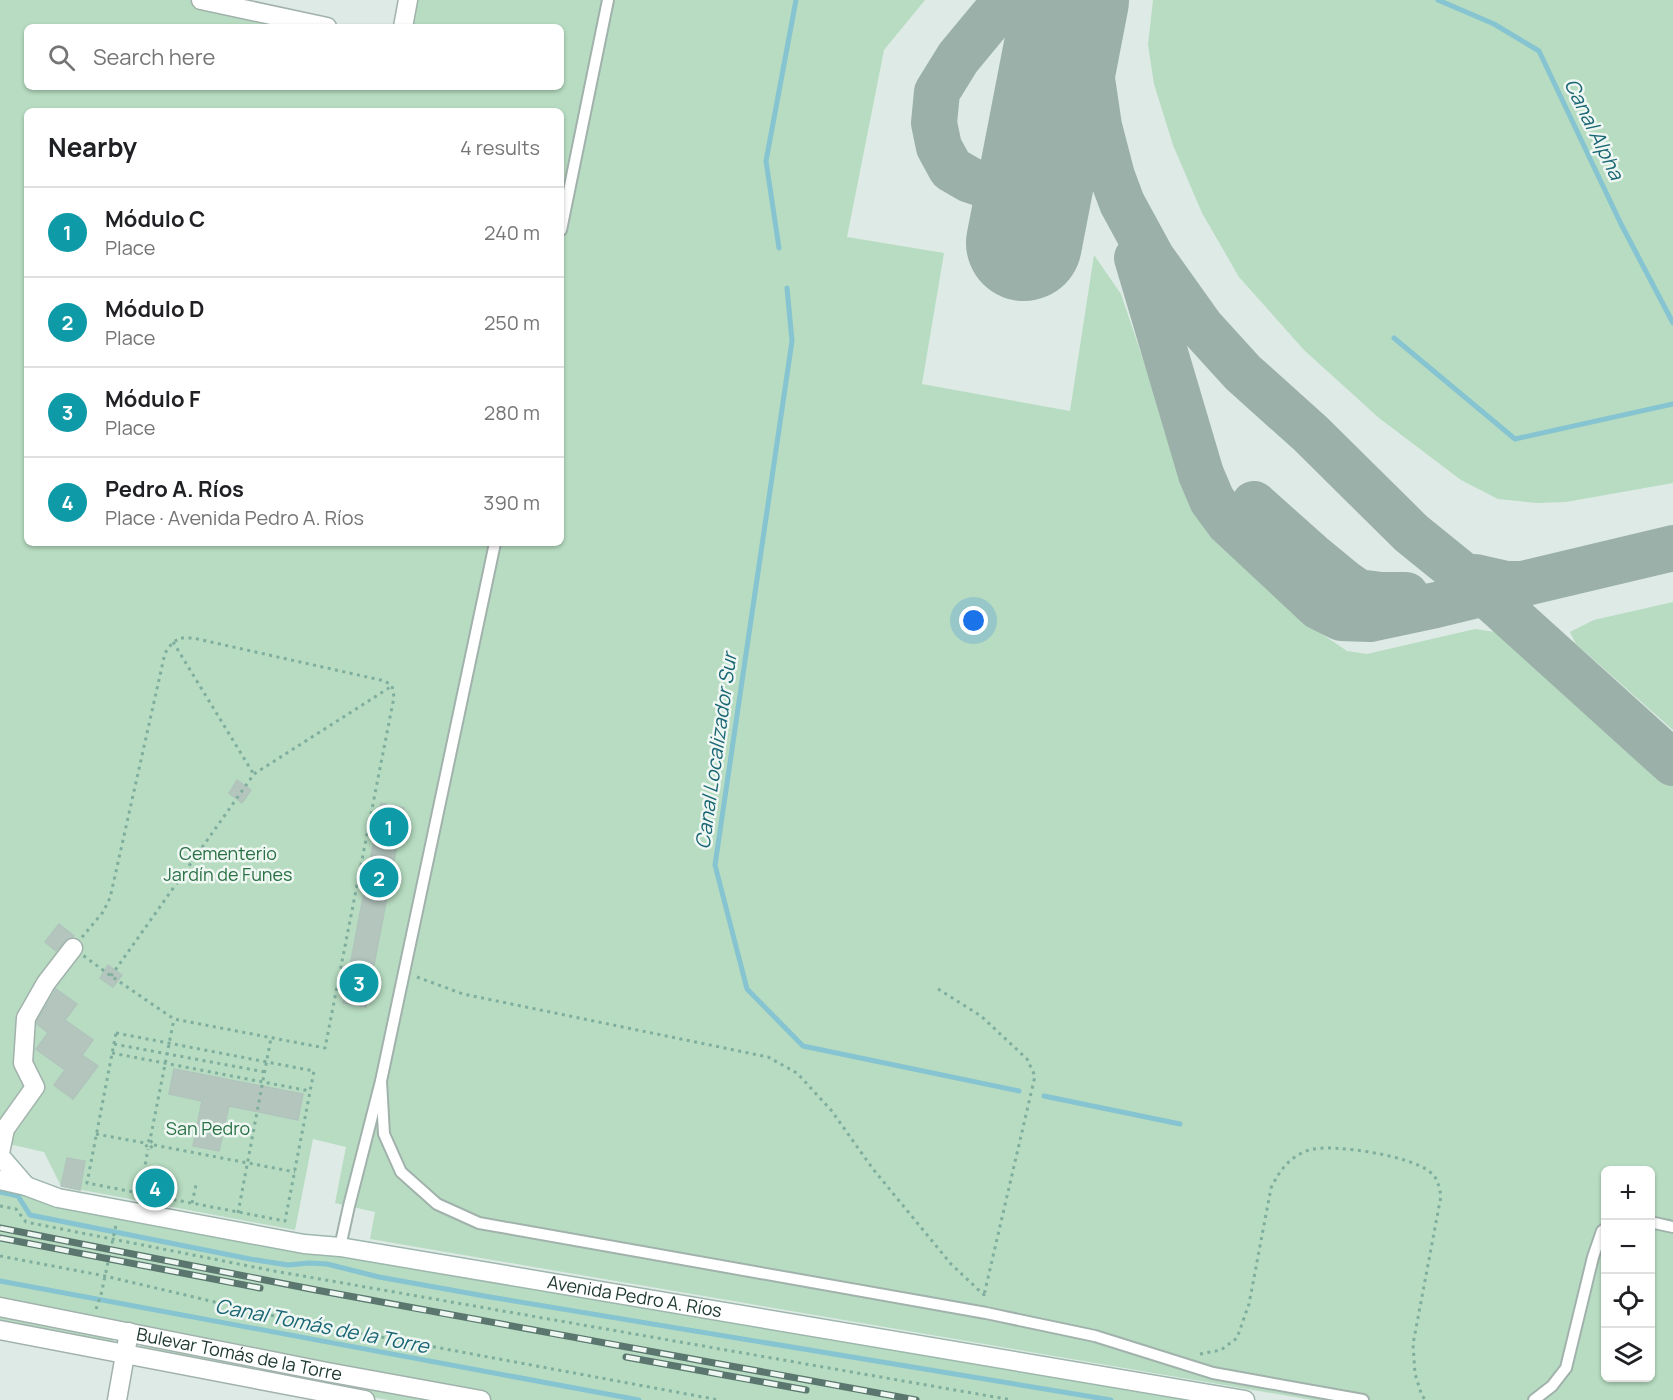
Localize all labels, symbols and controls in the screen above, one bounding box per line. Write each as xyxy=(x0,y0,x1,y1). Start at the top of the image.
search box xyxy=(24,24,564,90)
icon: search xyxy=(45,41,78,74)
text: Search here xyxy=(93,42,215,72)
water label: Canal Alpha xyxy=(1558,74,1631,185)
text: Nearby xyxy=(48,129,137,165)
text: 4 results xyxy=(460,134,540,161)
text: Módulo C xyxy=(105,204,205,234)
text: 1 xyxy=(63,219,72,246)
text: 240 m xyxy=(484,219,540,246)
text: Place xyxy=(105,234,155,261)
text: Módulo D xyxy=(105,294,204,324)
text: 2 xyxy=(62,309,73,336)
text: 250 m xyxy=(484,309,540,336)
text: Place xyxy=(105,324,155,351)
text: Módulo F xyxy=(105,384,200,414)
text: 3 xyxy=(62,399,73,426)
text: 280 m xyxy=(484,399,540,426)
text: Place xyxy=(105,414,155,441)
text: Pedro A. Ríos xyxy=(105,474,244,504)
text: 4 xyxy=(61,489,74,516)
text: 390 m xyxy=(483,489,540,516)
text: Place · Avenida Pedro A. Ríos xyxy=(105,504,364,531)
your location xyxy=(959,606,988,635)
water label: Canal Localizador Sur xyxy=(688,648,743,851)
pin: 1 xyxy=(370,804,408,850)
park label: Cementerio Jardín de Funes xyxy=(164,841,292,886)
pin: 2 xyxy=(360,856,398,900)
pin: 3 xyxy=(340,960,378,1006)
park label: San Pedro xyxy=(166,1116,250,1140)
pin: 4 xyxy=(136,1166,174,1210)
map controls xyxy=(1601,1166,1655,1382)
button: + xyxy=(1601,1166,1655,1220)
button: − xyxy=(1601,1220,1655,1274)
street label: Avenida Pedro A. Ríos xyxy=(546,1269,724,1322)
button: locate xyxy=(1601,1274,1655,1328)
water label: Canal Tomás de la Torre xyxy=(213,1292,433,1360)
street label: Bulevar Tomás de la Torre xyxy=(135,1321,344,1386)
button: layers xyxy=(1601,1328,1655,1382)

